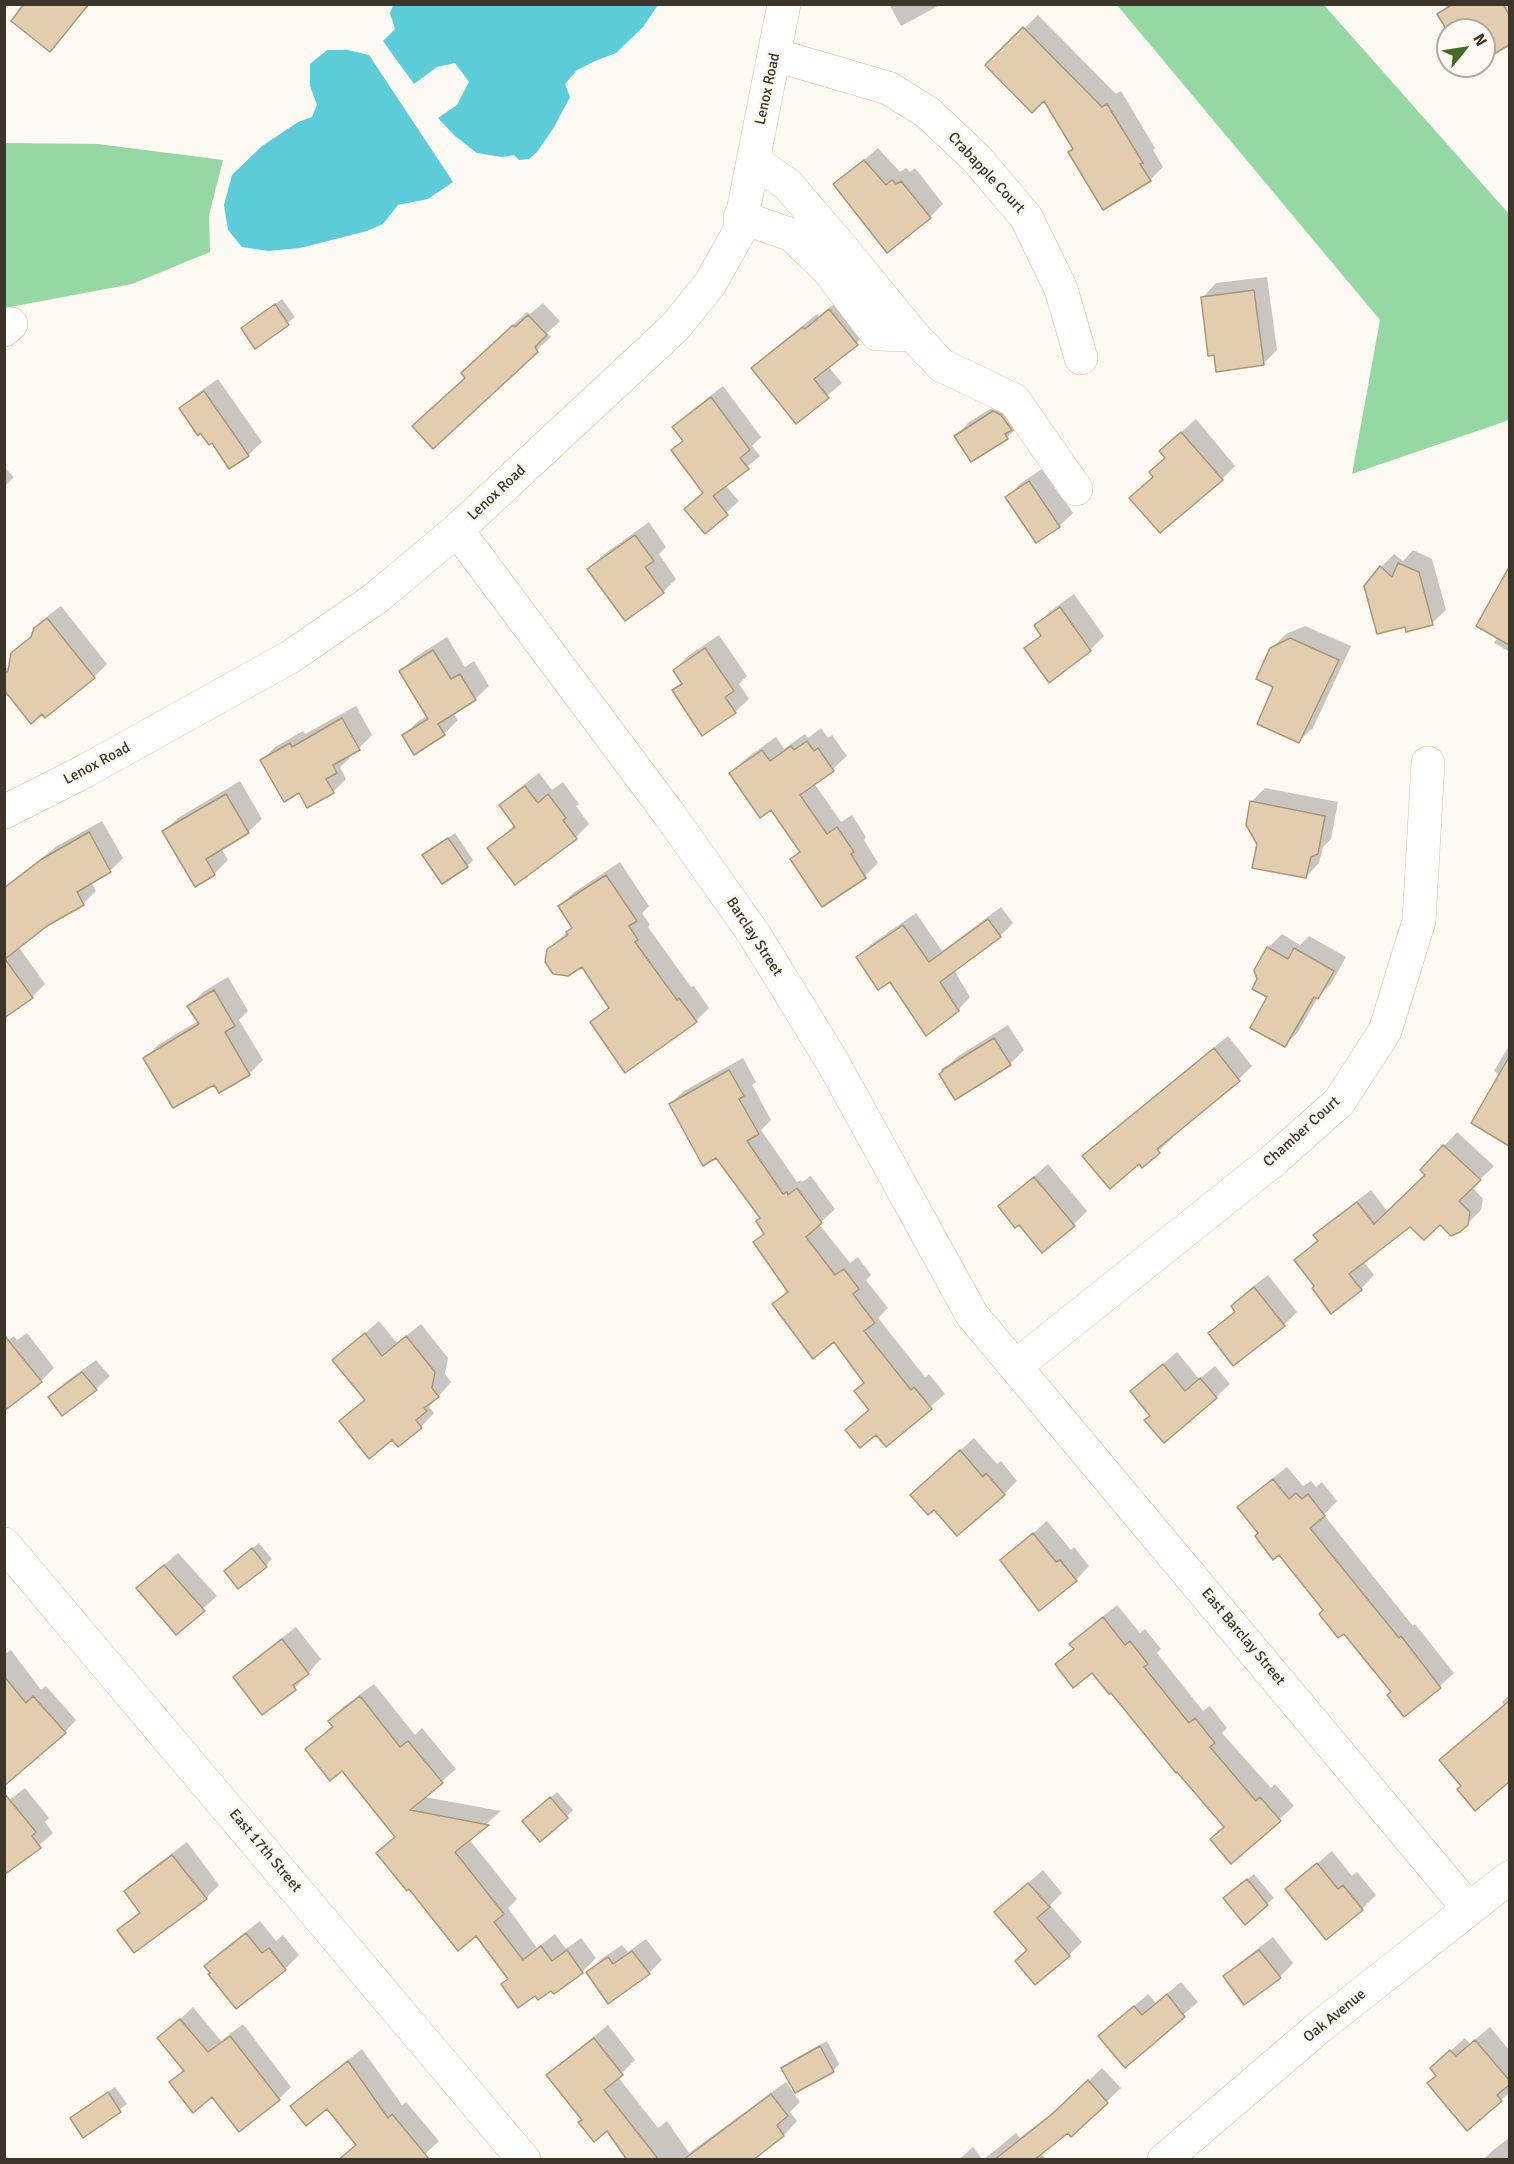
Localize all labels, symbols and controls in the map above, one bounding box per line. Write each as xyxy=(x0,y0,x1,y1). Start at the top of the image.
north arrow xyxy=(1436,18,1496,78)
text: N xyxy=(1468,30,1491,50)
street label: Lenox Road xyxy=(752,51,784,127)
street label: Crabapple Court xyxy=(944,129,1028,217)
street label: Lenox Road xyxy=(464,462,530,524)
street label: Lenox Road xyxy=(61,739,133,789)
street label: Barclay Street xyxy=(722,894,786,980)
street label: Chamber Court xyxy=(1260,1093,1344,1171)
street label: East Barclay Street xyxy=(1197,1585,1289,1689)
street label: East 17th Street xyxy=(225,1806,305,1896)
street label: Oak Avenue xyxy=(1300,1985,1370,2047)

